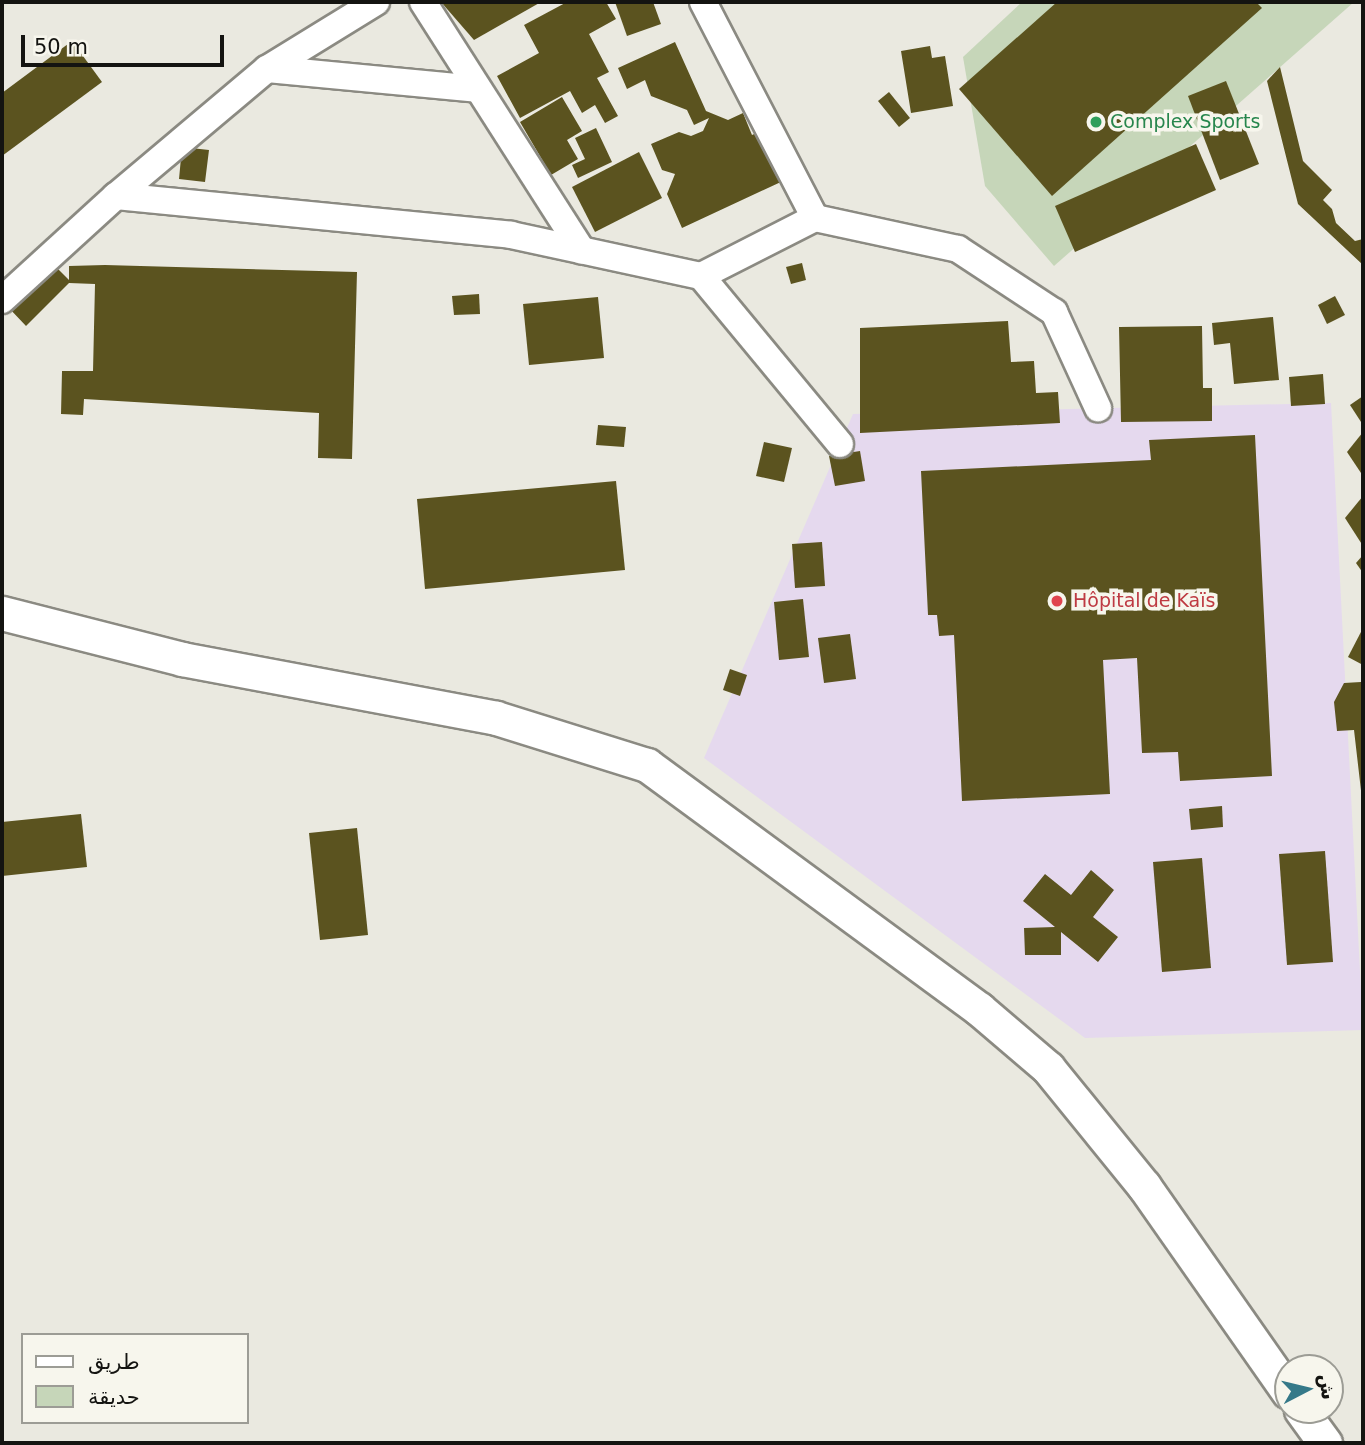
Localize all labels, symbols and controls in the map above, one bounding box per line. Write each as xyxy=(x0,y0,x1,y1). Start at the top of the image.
scale bar xyxy=(24,21,228,65)
text: 50 m xyxy=(34,35,88,59)
place label: Complex Sports xyxy=(1110,111,1260,133)
marker: Complex Sports xyxy=(1088,114,1104,130)
place label: Hôpital de Kaïs xyxy=(1073,590,1215,612)
marker: Hôpital de Kaïs xyxy=(1047,591,1067,611)
legend xyxy=(21,1333,248,1424)
text: طريق xyxy=(88,1350,140,1374)
north arrow xyxy=(1274,1354,1344,1424)
text: ش xyxy=(1315,1372,1340,1401)
text: حديقة xyxy=(88,1385,140,1409)

